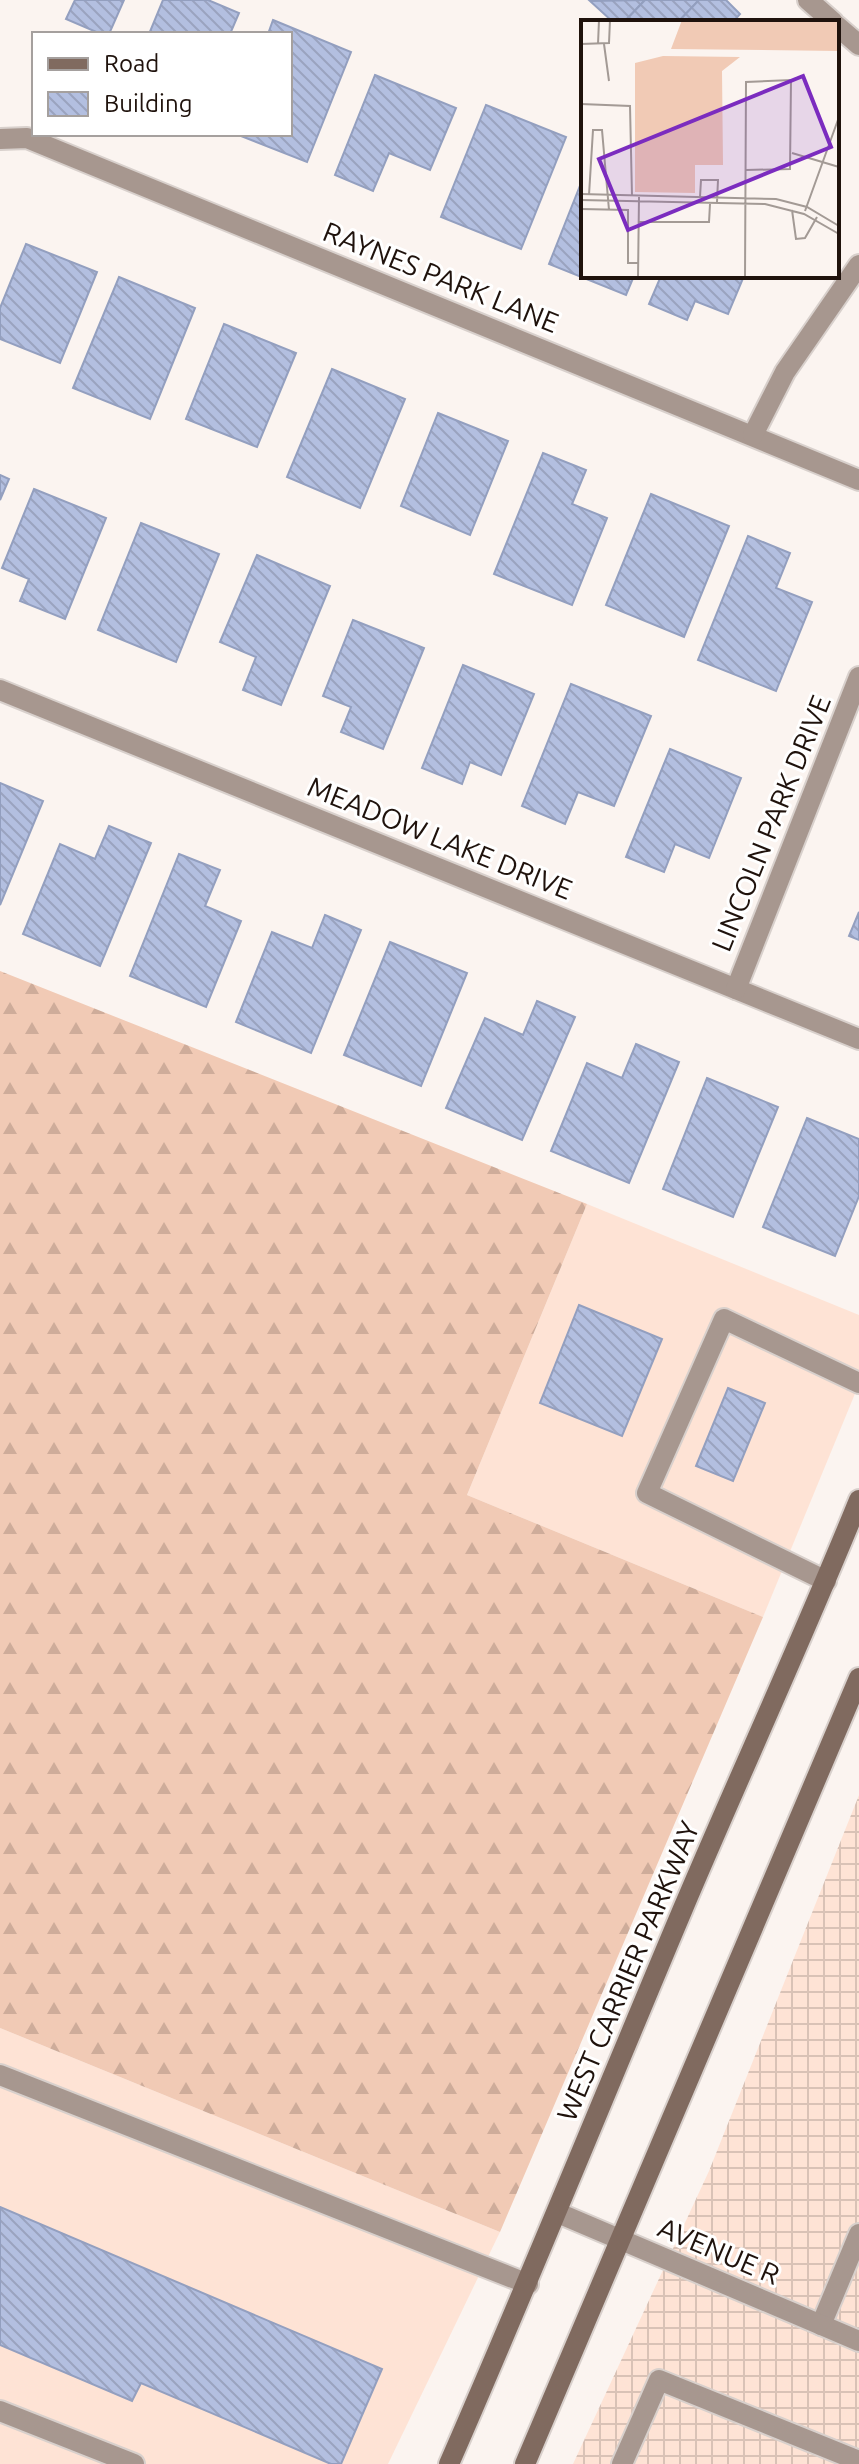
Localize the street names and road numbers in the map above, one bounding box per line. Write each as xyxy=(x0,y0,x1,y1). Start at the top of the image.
street label: RAYNES PARK LANE xyxy=(319,215,563,338)
street label: LINCOLN PARK DRIVE xyxy=(705,690,836,955)
street label: MEADOW LAKE DRIVE xyxy=(303,770,577,905)
street label: WEST CARRIER PARKWAY xyxy=(550,1816,705,2125)
street label: AVENUE R xyxy=(654,2211,785,2290)

